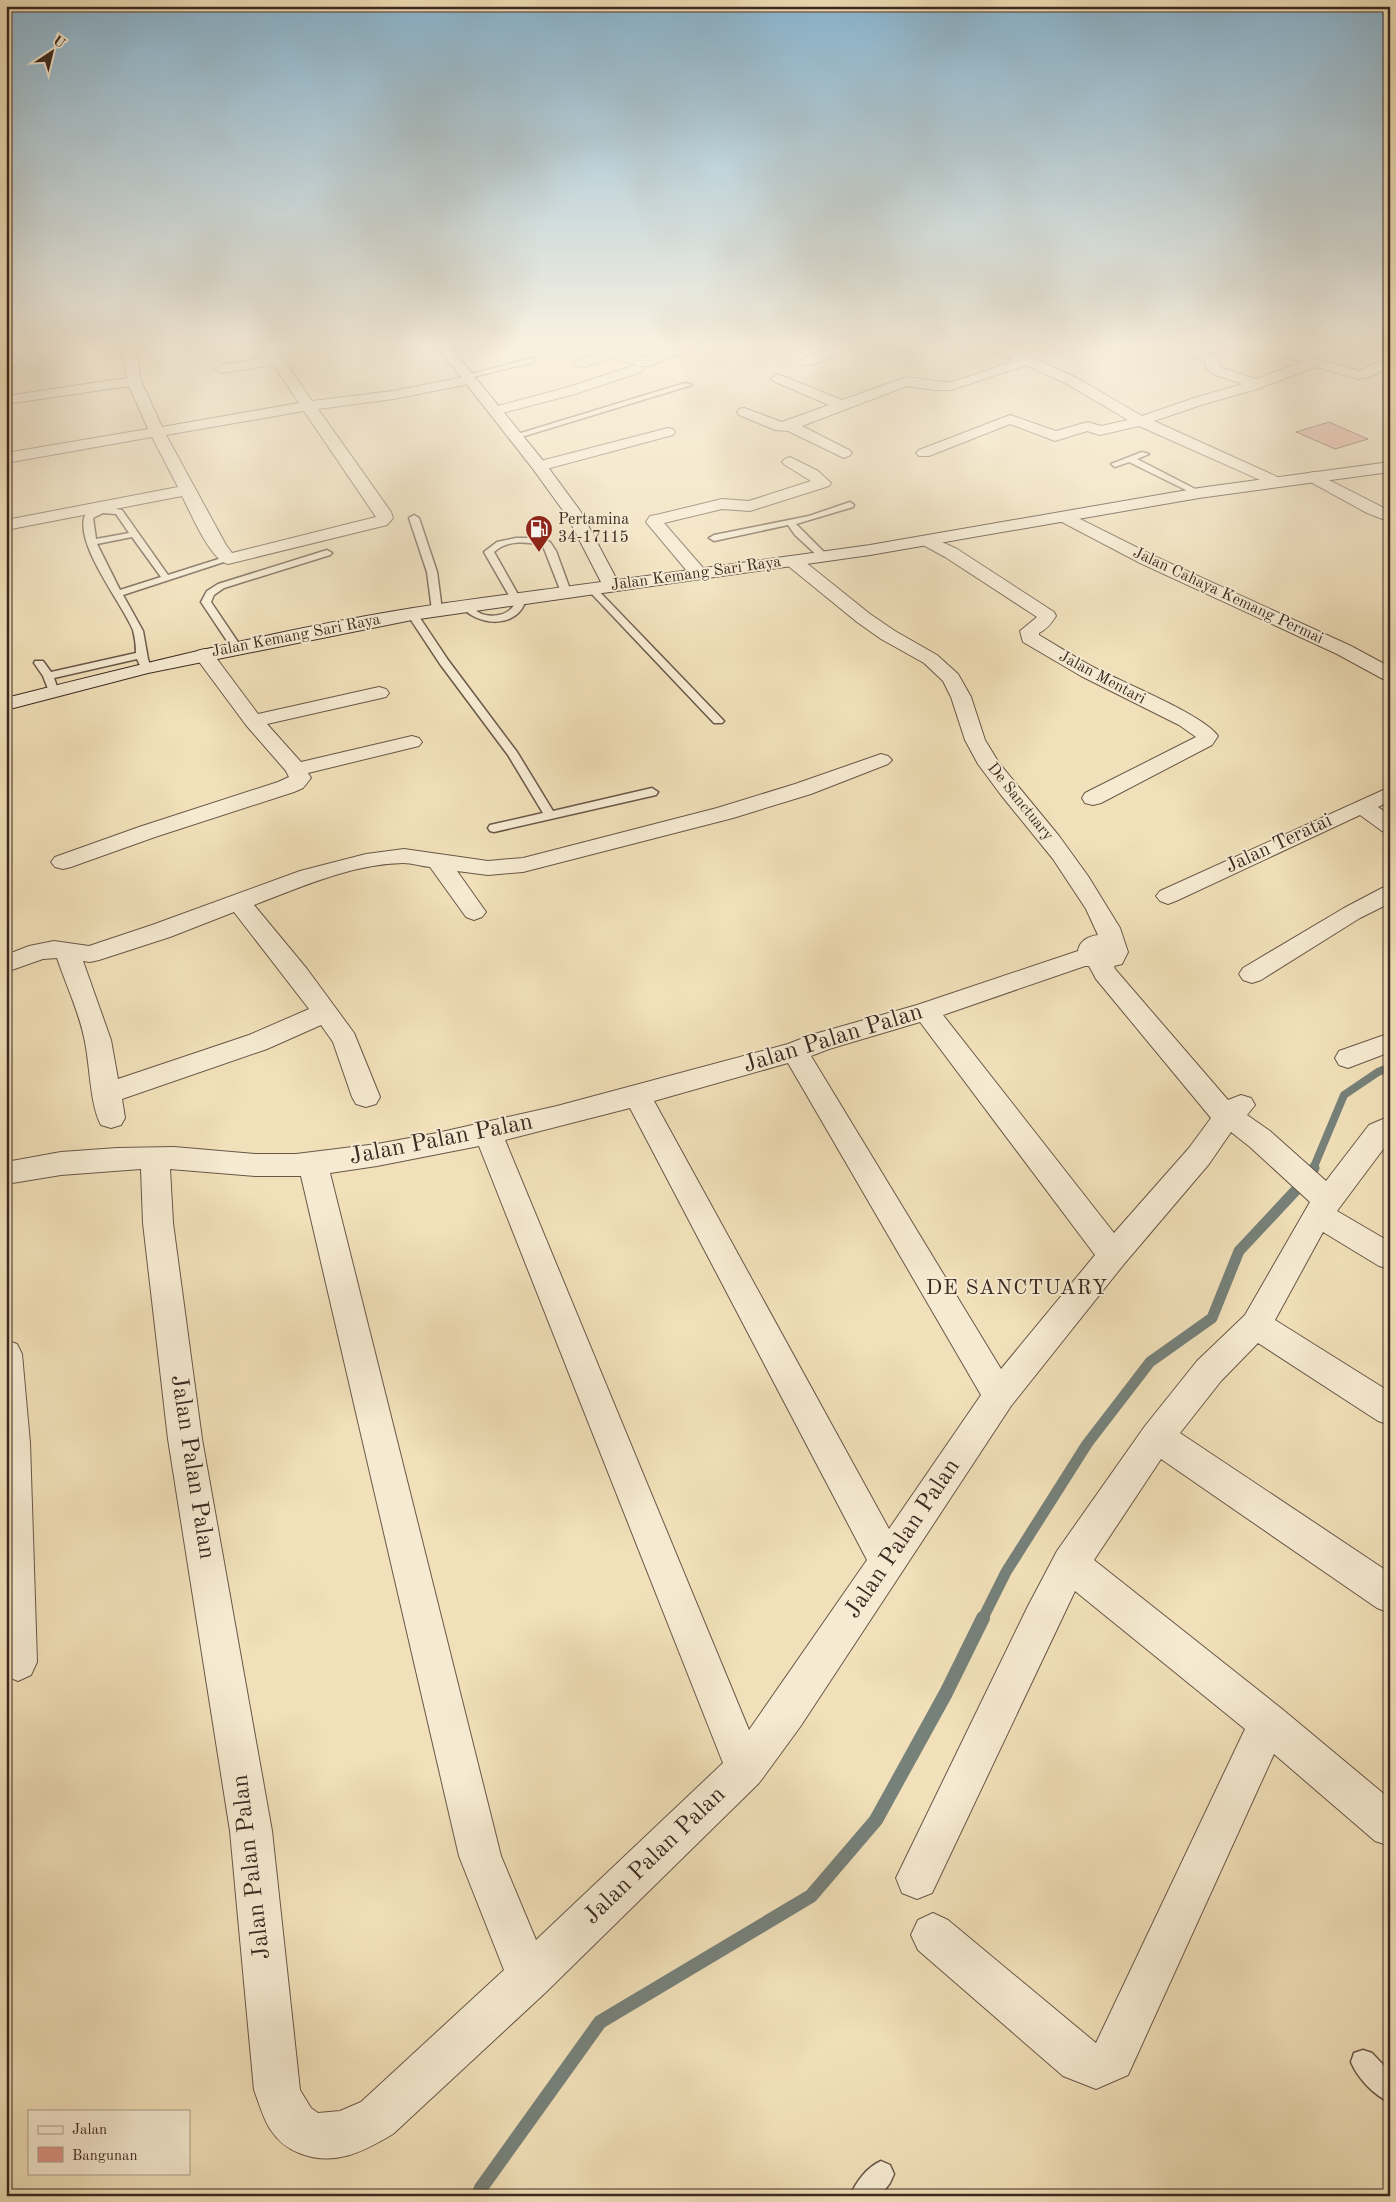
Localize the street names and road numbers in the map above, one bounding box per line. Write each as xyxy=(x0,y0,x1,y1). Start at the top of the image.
street label: Jalan Cahaya Kemang Permai xyxy=(1130,545,1326,647)
street label: Jalan Kemang Sari Raya xyxy=(610,554,782,594)
street label: Jalan Kemang Sari Raya xyxy=(210,612,382,660)
street label: Jalan Mentari xyxy=(1056,648,1148,708)
street label: De Sanctuary xyxy=(984,760,1056,844)
street label: Jalan Teratai xyxy=(1223,811,1335,877)
street label: Jalan Palan Palan xyxy=(740,1000,926,1078)
street label: Jalan Palan Palan xyxy=(347,1110,535,1170)
street label: Jalan Palan Palan xyxy=(166,1373,218,1561)
street label: Jalan Palan Palan xyxy=(841,1455,965,1623)
street label: Jalan Palan Palan xyxy=(229,1773,275,1961)
street label: Jalan Palan Palan xyxy=(580,1783,730,1929)

